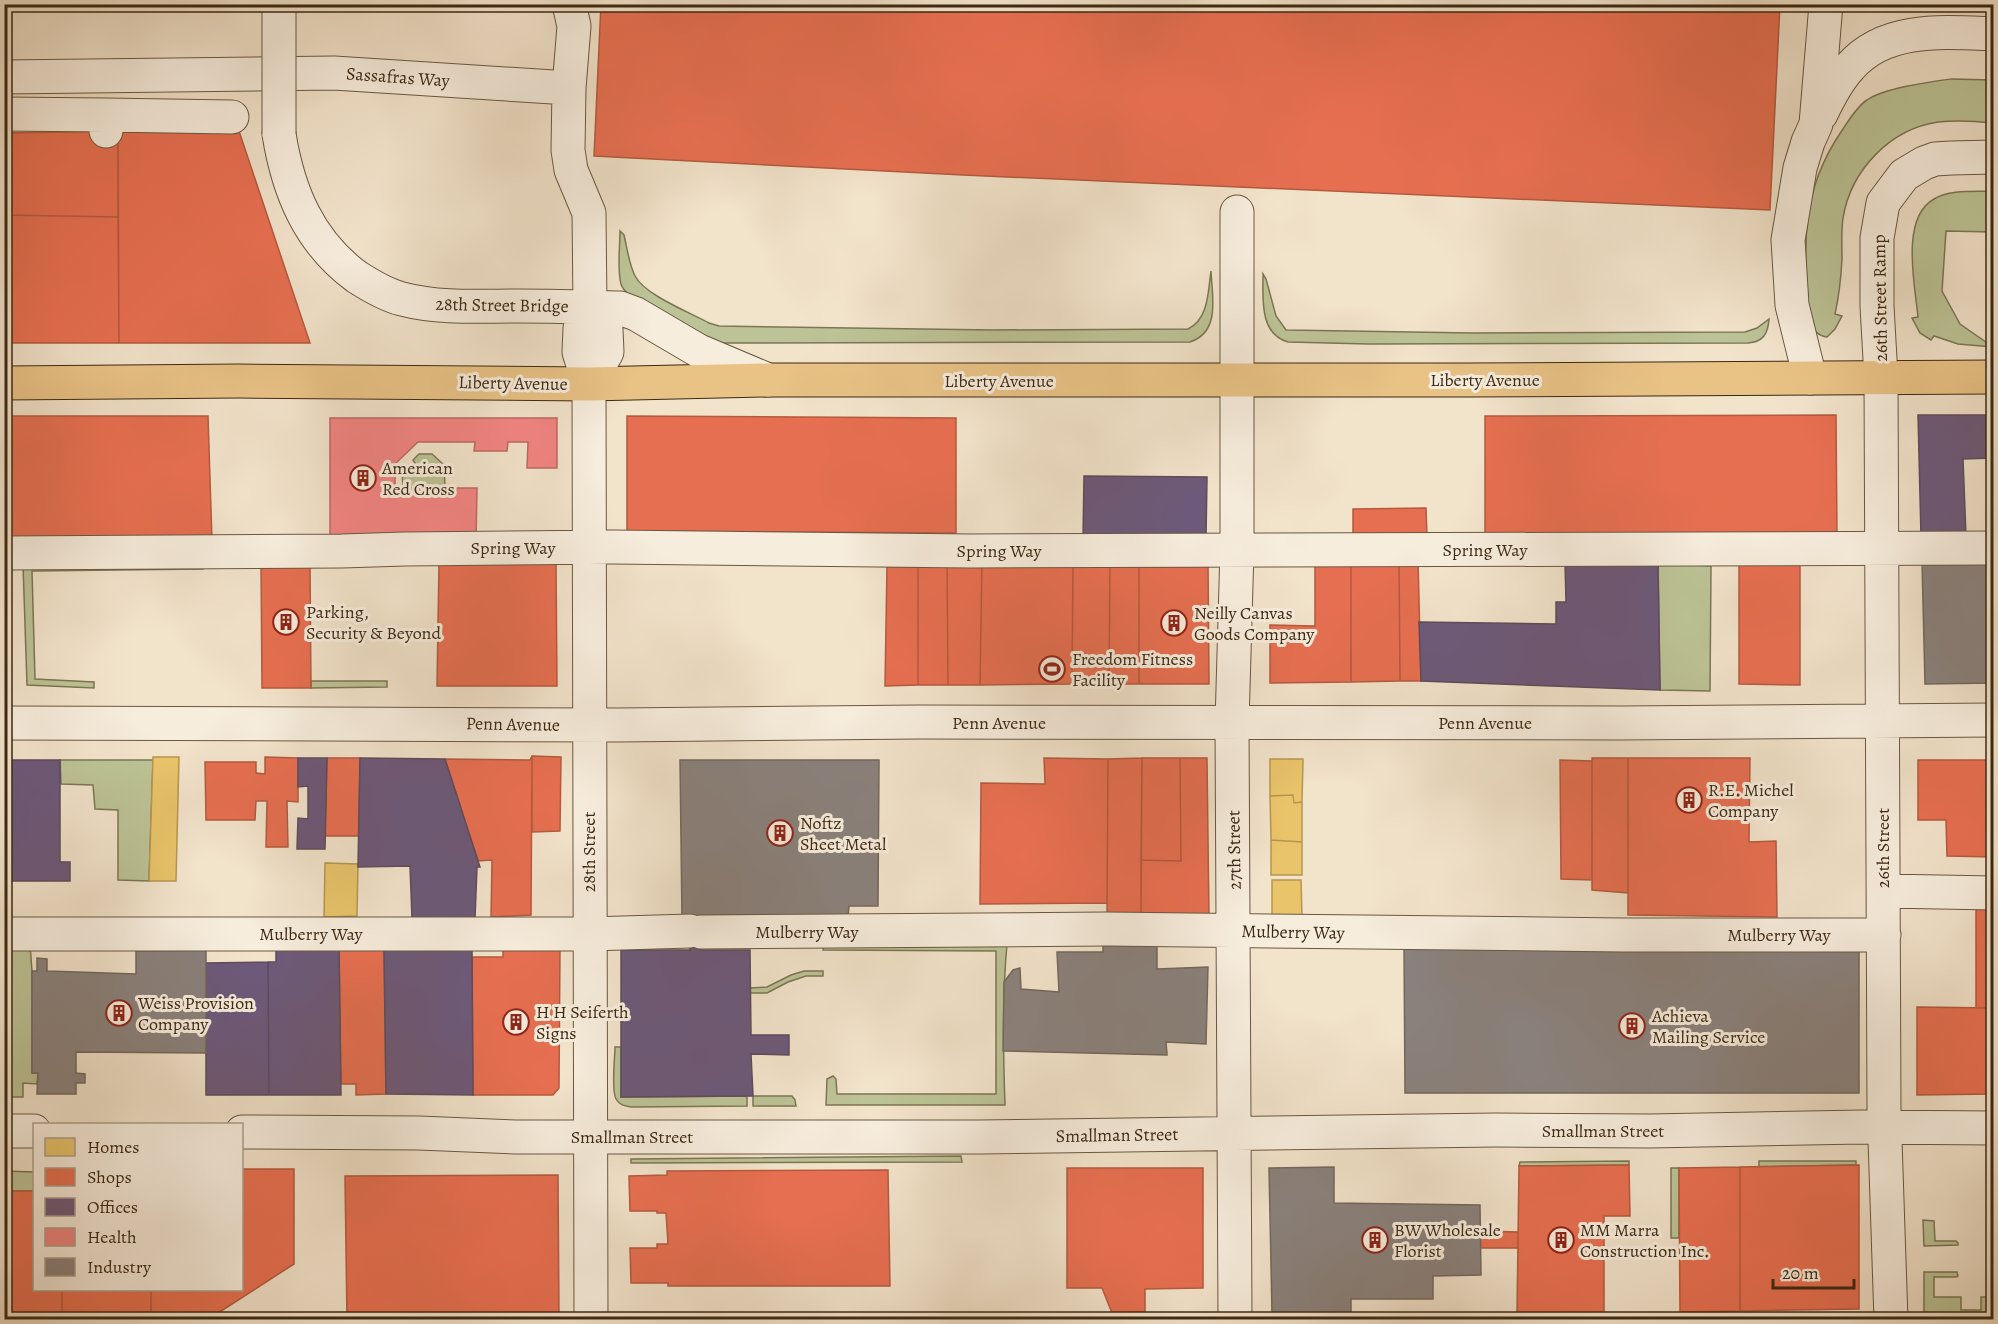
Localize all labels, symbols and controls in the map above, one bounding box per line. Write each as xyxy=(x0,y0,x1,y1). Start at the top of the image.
street label: Sassafras Way xyxy=(345,61,452,93)
street label: 26th Street Ramp xyxy=(1867,234,1893,362)
street label: 28th Street Bridge xyxy=(435,292,569,318)
street label: Liberty Avenue xyxy=(1430,368,1540,392)
street label: Liberty Avenue xyxy=(944,369,1054,393)
street label: Liberty Avenue xyxy=(458,370,568,396)
place label: American Red Cross xyxy=(381,456,455,501)
building icon: American Red Cross xyxy=(348,463,378,493)
street label: Spring Way xyxy=(471,536,556,560)
street label: Spring Way xyxy=(1443,538,1528,562)
street label: Spring Way xyxy=(957,539,1042,563)
place label: Parking, Security & Beyond xyxy=(306,600,441,645)
place label: Neilly Canvas Goods Company xyxy=(1194,601,1315,646)
building icon: Parking, Security & Beyond xyxy=(271,607,301,637)
building icon: Neilly Canvas Goods Company xyxy=(1159,608,1189,638)
place label: Freedom Fitness Facility xyxy=(1072,647,1193,692)
sports icon: Freedom Fitness Facility xyxy=(1037,654,1067,684)
street label: Penn Avenue xyxy=(466,711,560,737)
street label: Penn Avenue xyxy=(952,711,1046,735)
street label: Penn Avenue xyxy=(1438,711,1532,735)
place label: R.E. Michel Company xyxy=(1708,778,1794,823)
building icon: R.E. Michel Company xyxy=(1674,785,1704,815)
street label: 26th Street xyxy=(1871,808,1895,888)
street label: 27th Street xyxy=(1221,810,1247,890)
place label: Noftz Sheet Metal xyxy=(800,811,887,856)
street label: 28th Street xyxy=(577,812,601,892)
building icon: Noftz Sheet Metal xyxy=(765,818,795,848)
street label: Mulberry Way xyxy=(1241,919,1346,945)
street label: Mulberry Way xyxy=(755,920,860,944)
street label: Mulberry Way xyxy=(259,922,364,946)
street label: Mulberry Way xyxy=(1727,923,1832,947)
place label: Weiss Provision Company xyxy=(137,991,254,1036)
building icon: Weiss Provision Company xyxy=(104,998,134,1028)
place label: H H Seiferth Signs xyxy=(536,1000,629,1045)
place label: Achieva Mailing Service xyxy=(1651,1004,1765,1049)
building icon: H H Seiferth Signs xyxy=(501,1007,531,1037)
building icon: Achieva Mailing Service xyxy=(1617,1011,1647,1041)
street label: Smallman Street xyxy=(1542,1119,1664,1143)
street label: Smallman Street xyxy=(1056,1122,1179,1148)
legend xyxy=(33,1123,243,1291)
street label: Smallman Street xyxy=(571,1125,693,1149)
text: Homes xyxy=(87,1135,139,1159)
text: Shops xyxy=(87,1165,132,1189)
text: Offices xyxy=(87,1195,138,1219)
place label: BW Wholesale Florist xyxy=(1394,1218,1501,1263)
place label: MM Marra Construction Inc. xyxy=(1580,1218,1709,1263)
text: Health xyxy=(87,1225,137,1249)
building icon: BW Wholesale Florist xyxy=(1360,1225,1390,1255)
building icon: MM Marra Construction Inc. xyxy=(1546,1225,1576,1255)
scale bar xyxy=(1773,1252,1854,1290)
text: Industry xyxy=(87,1255,152,1279)
text: 20 m xyxy=(1782,1261,1819,1285)

